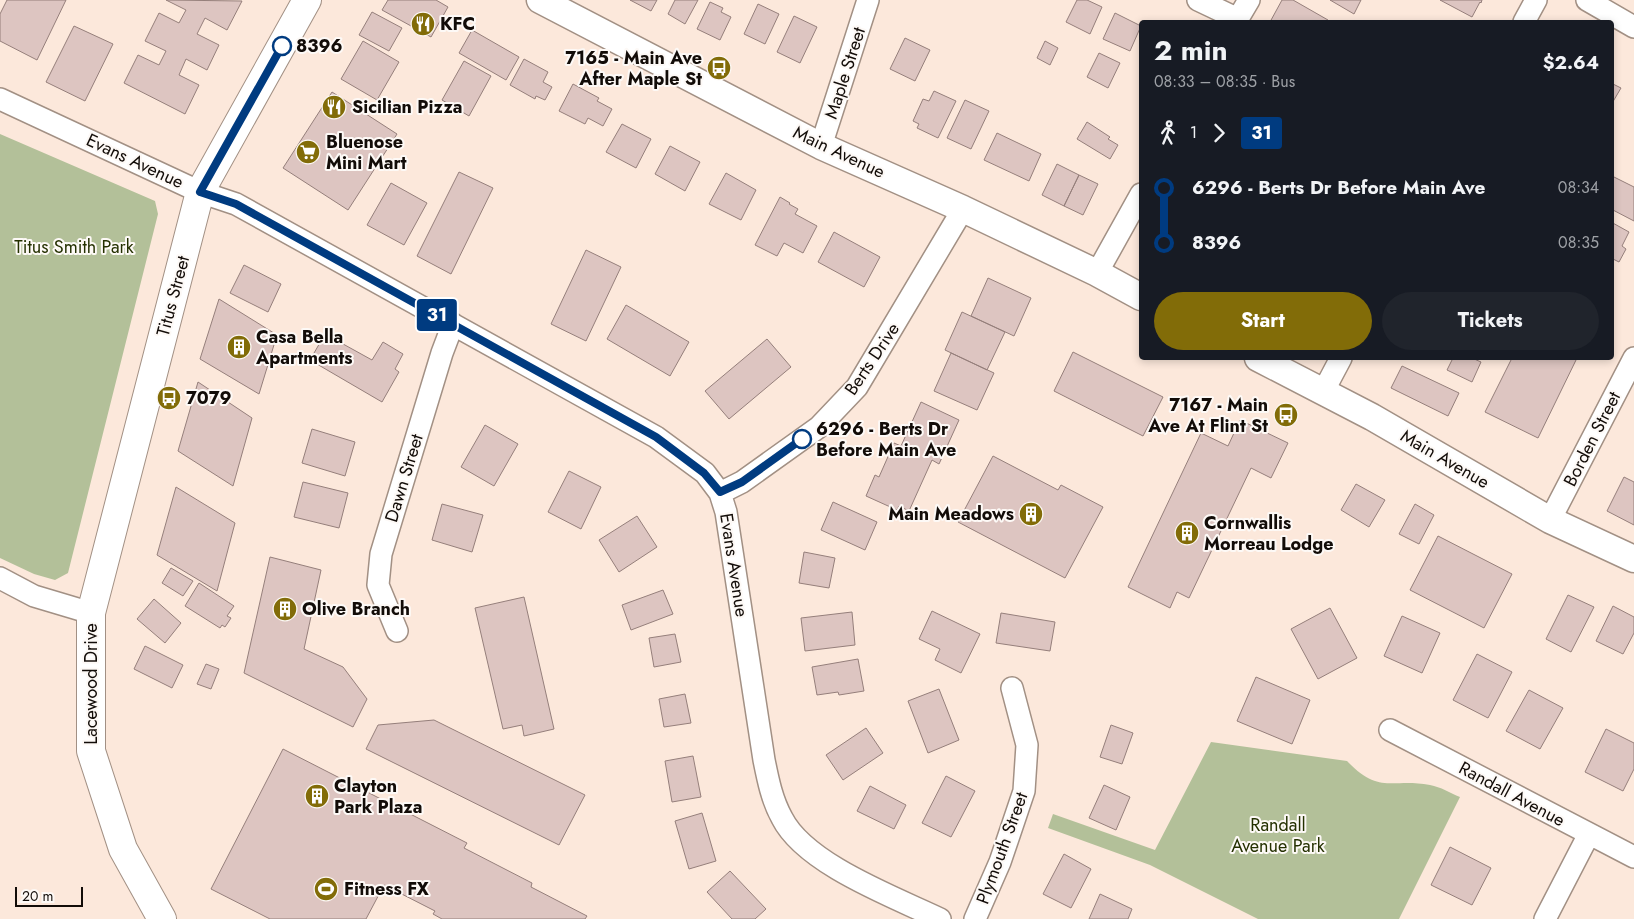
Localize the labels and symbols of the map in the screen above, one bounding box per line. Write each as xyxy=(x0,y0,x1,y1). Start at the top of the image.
restaurant icon: KFC xyxy=(410,11,436,37)
place label: KFC xyxy=(440,11,475,37)
street label: Maple Street xyxy=(818,23,872,122)
place label: 8396 xyxy=(296,33,343,59)
marker: 8396 xyxy=(272,36,292,56)
place label: 7165 - Main Ave After Maple St xyxy=(565,45,702,92)
bus stop icon: 7165 - Main Ave After Maple St xyxy=(706,55,732,81)
restaurant icon: Sicilian Pizza xyxy=(321,94,347,120)
place label: Sicilian Pizza xyxy=(352,94,463,120)
street label: Main Avenue xyxy=(789,119,889,185)
street label: Evans Avenue xyxy=(82,127,188,195)
place label: Bluenose Mini Mart xyxy=(326,129,407,176)
supermarket icon: Bluenose Mini Mart xyxy=(295,139,321,165)
park label: Titus Smith Park xyxy=(14,234,134,260)
street label: Titus Street xyxy=(150,252,196,339)
line badge: 31 xyxy=(414,299,460,331)
street label: Berts Drive xyxy=(838,318,906,400)
place label: Casa Bella Apartments xyxy=(255,324,353,371)
building icon: Casa Bella Apartments xyxy=(226,334,252,360)
bus stop icon: 7079 xyxy=(156,385,182,411)
place label: 7079 xyxy=(186,385,232,411)
street label: Borden Street xyxy=(1557,386,1627,491)
place label: 7167 - Main Ave At Flint St xyxy=(1147,392,1268,439)
bus stop icon: 7167 - Main Ave At Flint St xyxy=(1273,402,1299,428)
place label: 6296 - Berts Dr Before Main Ave xyxy=(816,416,956,463)
street label: Main Avenue xyxy=(1396,423,1494,495)
marker: 6296 - Berts Dr Before Main Ave xyxy=(792,429,812,449)
street label: Dawn Street xyxy=(378,430,430,525)
place label: Main Meadows xyxy=(888,501,1014,527)
building icon: Main Meadows xyxy=(1018,501,1044,527)
place label: Cornwallis Morreau Lodge xyxy=(1204,510,1333,557)
street label: Evans Avenue xyxy=(713,511,755,619)
building icon: Cornwallis Morreau Lodge xyxy=(1174,520,1200,546)
building icon: Olive Branch xyxy=(272,596,298,622)
place label: Olive Branch xyxy=(302,596,410,622)
street label: Lacewood Drive xyxy=(78,623,104,745)
street label: Randall Avenue xyxy=(1454,755,1570,833)
place label: Clayton Park Plaza xyxy=(334,773,422,820)
building icon: Clayton Park Plaza xyxy=(304,783,330,809)
street label: Plymouth Street xyxy=(970,788,1035,908)
park label: Randall Avenue Park xyxy=(1231,812,1325,859)
sports icon: Fitness FX xyxy=(313,876,339,902)
place label: Fitness FX xyxy=(344,876,430,902)
scale bar xyxy=(15,884,82,907)

